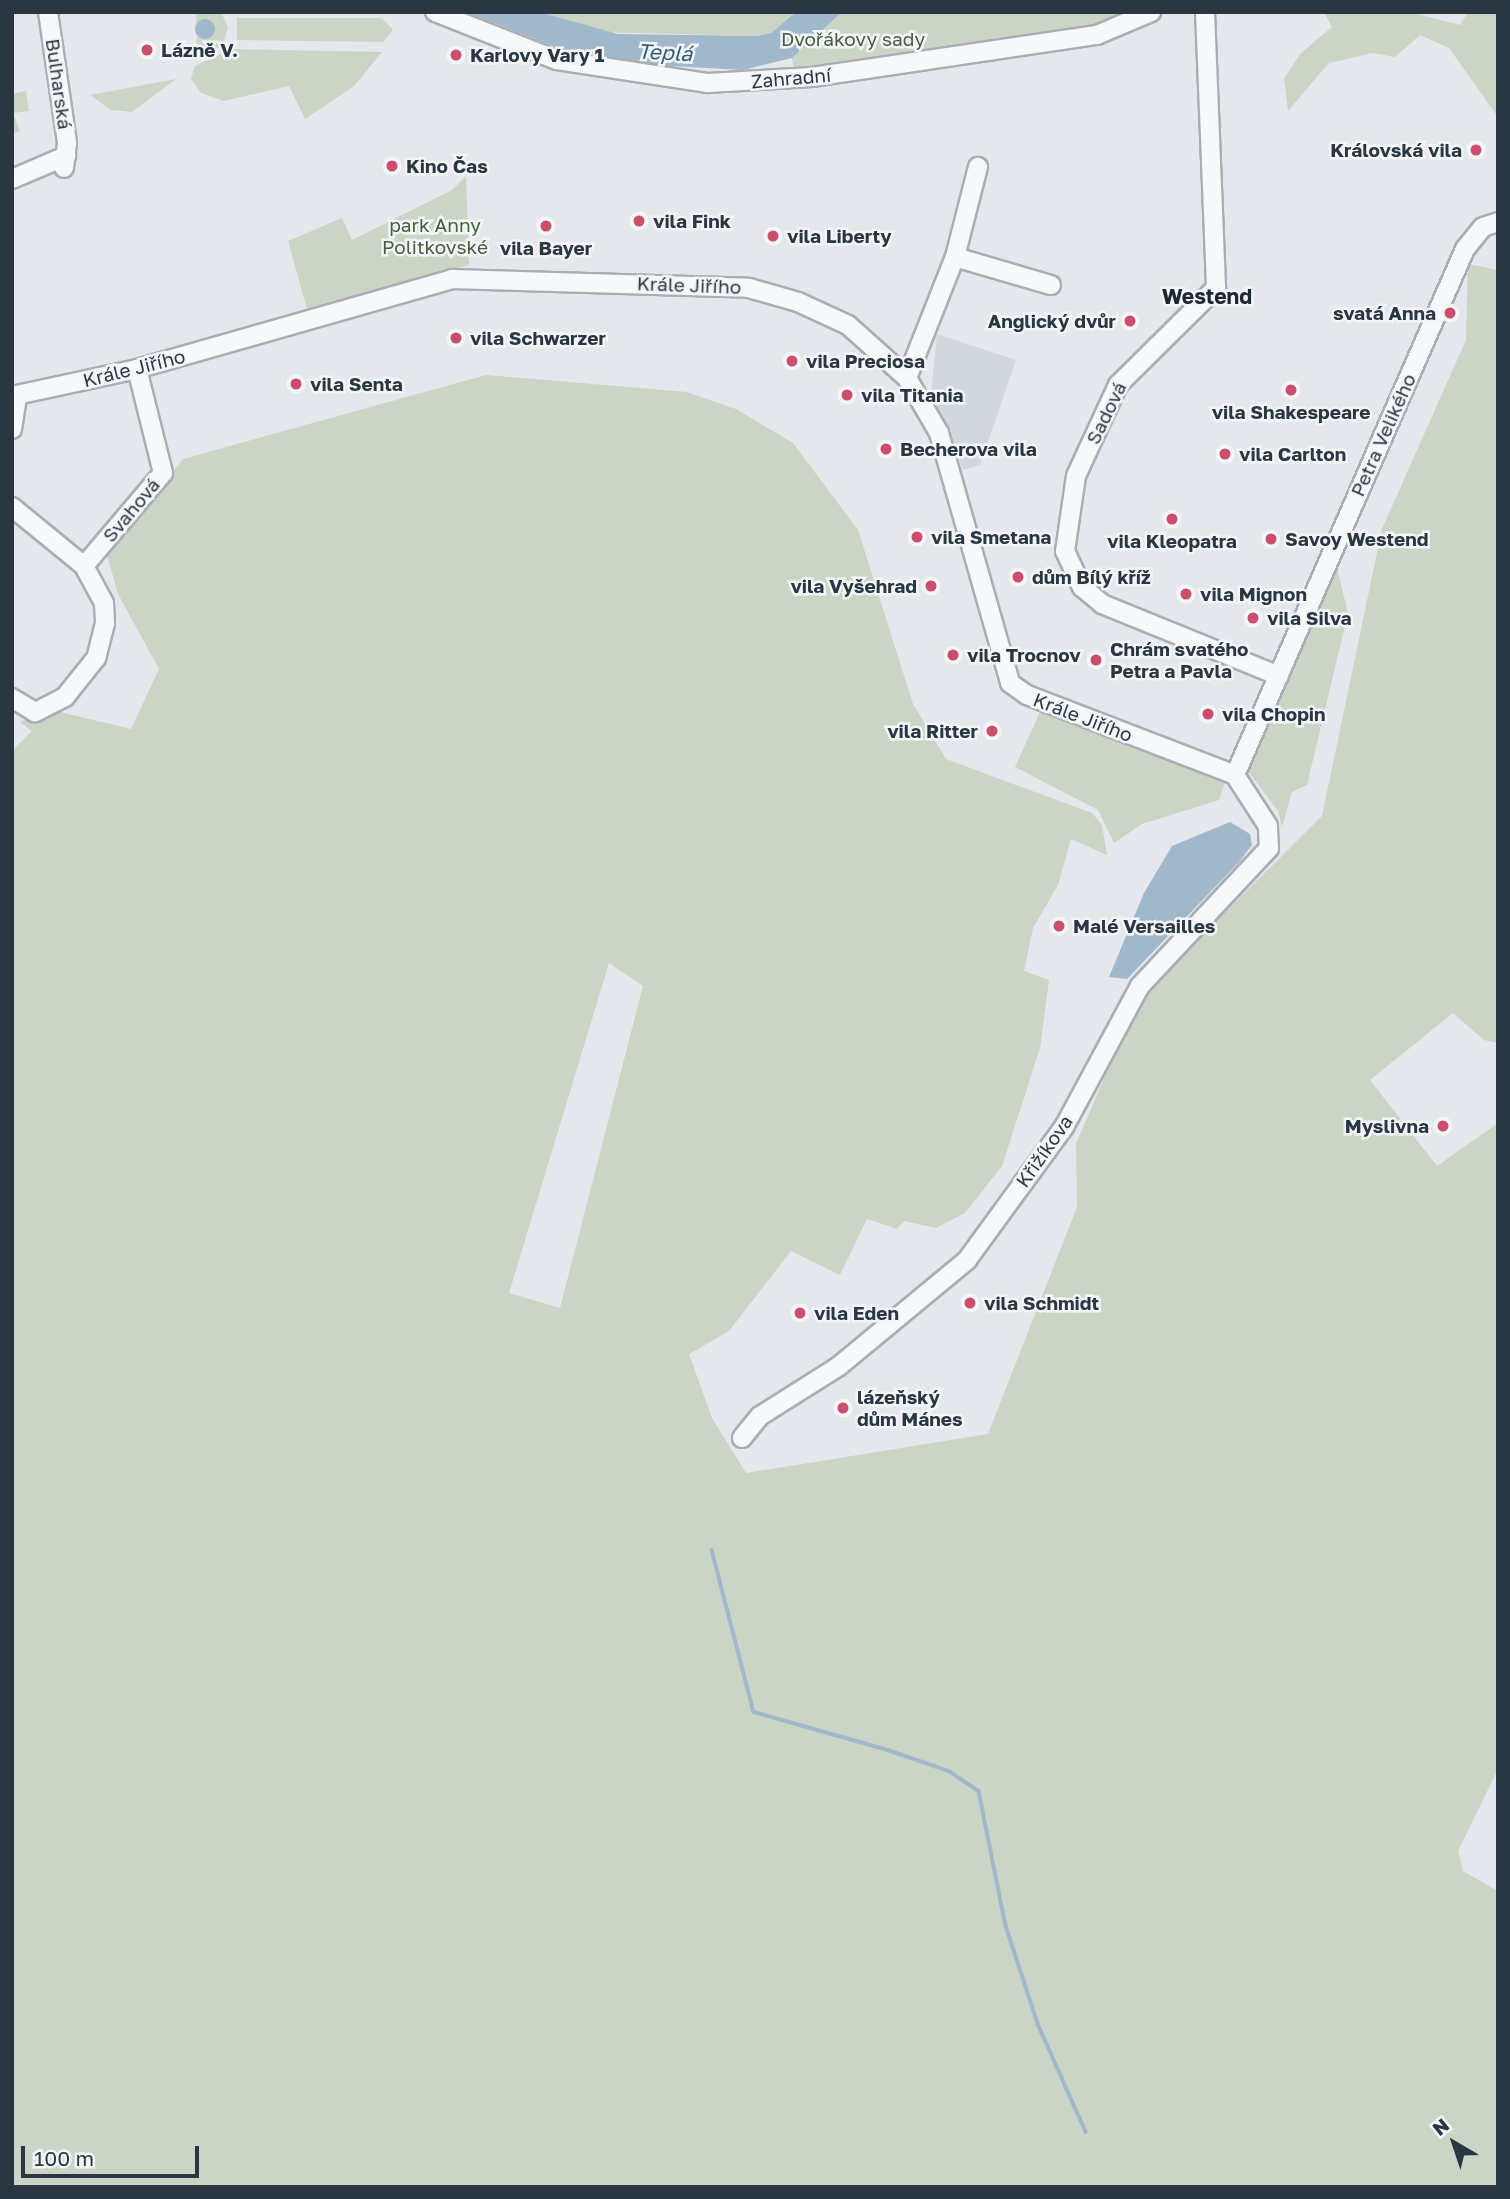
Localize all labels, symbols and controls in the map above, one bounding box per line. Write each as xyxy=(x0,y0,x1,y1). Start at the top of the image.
park label: Dvořákovy sady xyxy=(781,28,925,50)
street label: Bulharská xyxy=(41,37,77,131)
water label: Teplá xyxy=(637,38,693,66)
place label: Lázně V. xyxy=(161,39,238,61)
marker: Lázně V. xyxy=(139,42,155,58)
place label: Karlovy Vary 1 xyxy=(470,44,604,66)
marker: Karlovy Vary 1 xyxy=(448,47,464,63)
street label: Zahradní xyxy=(750,63,832,93)
place label: Královská vila xyxy=(1330,139,1462,161)
marker: Královská vila xyxy=(1468,142,1484,158)
place label: Kino Čas xyxy=(406,155,488,177)
marker: Kino Čas xyxy=(384,158,400,174)
place label: vila Fink xyxy=(653,210,731,232)
marker: vila Fink xyxy=(631,213,647,229)
park label: park Anny Politkovské xyxy=(382,214,488,258)
marker: vila Bayer xyxy=(538,218,554,234)
place label: vila Liberty xyxy=(787,225,892,247)
marker: vila Liberty xyxy=(765,228,781,244)
place label: vila Bayer xyxy=(500,237,592,259)
street label: Krále Jiřího xyxy=(636,272,742,298)
district label: Westend xyxy=(1162,283,1252,309)
place label: svatá Anna xyxy=(1333,302,1436,324)
marker: svatá Anna xyxy=(1442,305,1458,321)
place label: Anglický dvůr xyxy=(988,310,1116,332)
marker: Anglický dvůr xyxy=(1122,313,1138,329)
place label: vila Schwarzer xyxy=(470,327,606,349)
marker: vila Schwarzer xyxy=(448,330,464,346)
street label: Krále Jiřího xyxy=(81,344,187,392)
place label: vila Preciosa xyxy=(806,350,925,372)
marker: vila Preciosa xyxy=(784,353,800,369)
street label: Petra Velikého xyxy=(1346,370,1420,500)
place label: vila Senta xyxy=(310,373,403,395)
marker: vila Senta xyxy=(288,376,304,392)
street label: Sadová xyxy=(1081,378,1131,448)
marker: vila Shakespeare xyxy=(1283,382,1299,398)
place label: vila Titania xyxy=(861,384,964,406)
marker: vila Titania xyxy=(839,387,855,403)
place label: vila Shakespeare xyxy=(1212,401,1370,423)
place label: Becherova vila xyxy=(900,438,1037,460)
marker: Becherova vila xyxy=(878,441,894,457)
place label: vila Carlton xyxy=(1239,443,1346,465)
marker: vila Carlton xyxy=(1217,446,1233,462)
street label: Svahová xyxy=(98,473,164,547)
marker: vila Kleopatra xyxy=(1164,511,1180,527)
place label: vila Smetana xyxy=(931,526,1051,548)
place label: Savoy Westend xyxy=(1285,528,1428,550)
marker: vila Smetana xyxy=(909,529,925,545)
place label: vila Kleopatra xyxy=(1107,530,1237,552)
marker: Savoy Westend xyxy=(1263,531,1279,547)
place label: dům Bílý kříž xyxy=(1032,566,1151,588)
marker: dům Bílý kříž xyxy=(1010,569,1026,585)
place label: vila Vyšehrad xyxy=(790,575,917,597)
marker: vila Vyšehrad xyxy=(923,578,939,594)
place label: vila Mignon xyxy=(1200,583,1307,605)
marker: vila Mignon xyxy=(1178,586,1194,602)
place label: vila Silva xyxy=(1267,607,1351,629)
marker: vila Silva xyxy=(1245,610,1261,626)
place label: Chrám svatého Petra a Pavla xyxy=(1110,638,1248,682)
place label: vila Trocnov xyxy=(967,644,1081,666)
marker: vila Trocnov xyxy=(945,647,961,663)
marker: Chrám svatého Petra a Pavla xyxy=(1088,652,1104,668)
street label: Krále Jiřího xyxy=(1030,688,1136,746)
place label: vila Chopin xyxy=(1222,703,1326,725)
marker: vila Chopin xyxy=(1200,706,1216,722)
place label: vila Ritter xyxy=(887,720,978,742)
marker: vila Ritter xyxy=(984,723,1000,739)
place label: Malé Versailles xyxy=(1073,915,1215,937)
marker: Malé Versailles xyxy=(1051,918,1067,934)
street label: Křižíkova xyxy=(1011,1110,1077,1192)
place label: Myslivna xyxy=(1345,1115,1429,1137)
marker: Myslivna xyxy=(1435,1118,1451,1134)
place label: vila Schmidt xyxy=(984,1292,1099,1314)
marker: vila Schmidt xyxy=(962,1295,978,1311)
place label: vila Eden xyxy=(814,1302,899,1324)
marker: vila Eden xyxy=(792,1305,808,1321)
place label: lázeňský dům Mánes xyxy=(857,1386,963,1430)
marker: lázeňský dům Mánes xyxy=(835,1400,851,1416)
north arrow xyxy=(1419,2108,1489,2178)
text: N xyxy=(1428,2113,1453,2140)
scale bar xyxy=(24,2132,203,2176)
text: 100 m xyxy=(34,2145,94,2171)

